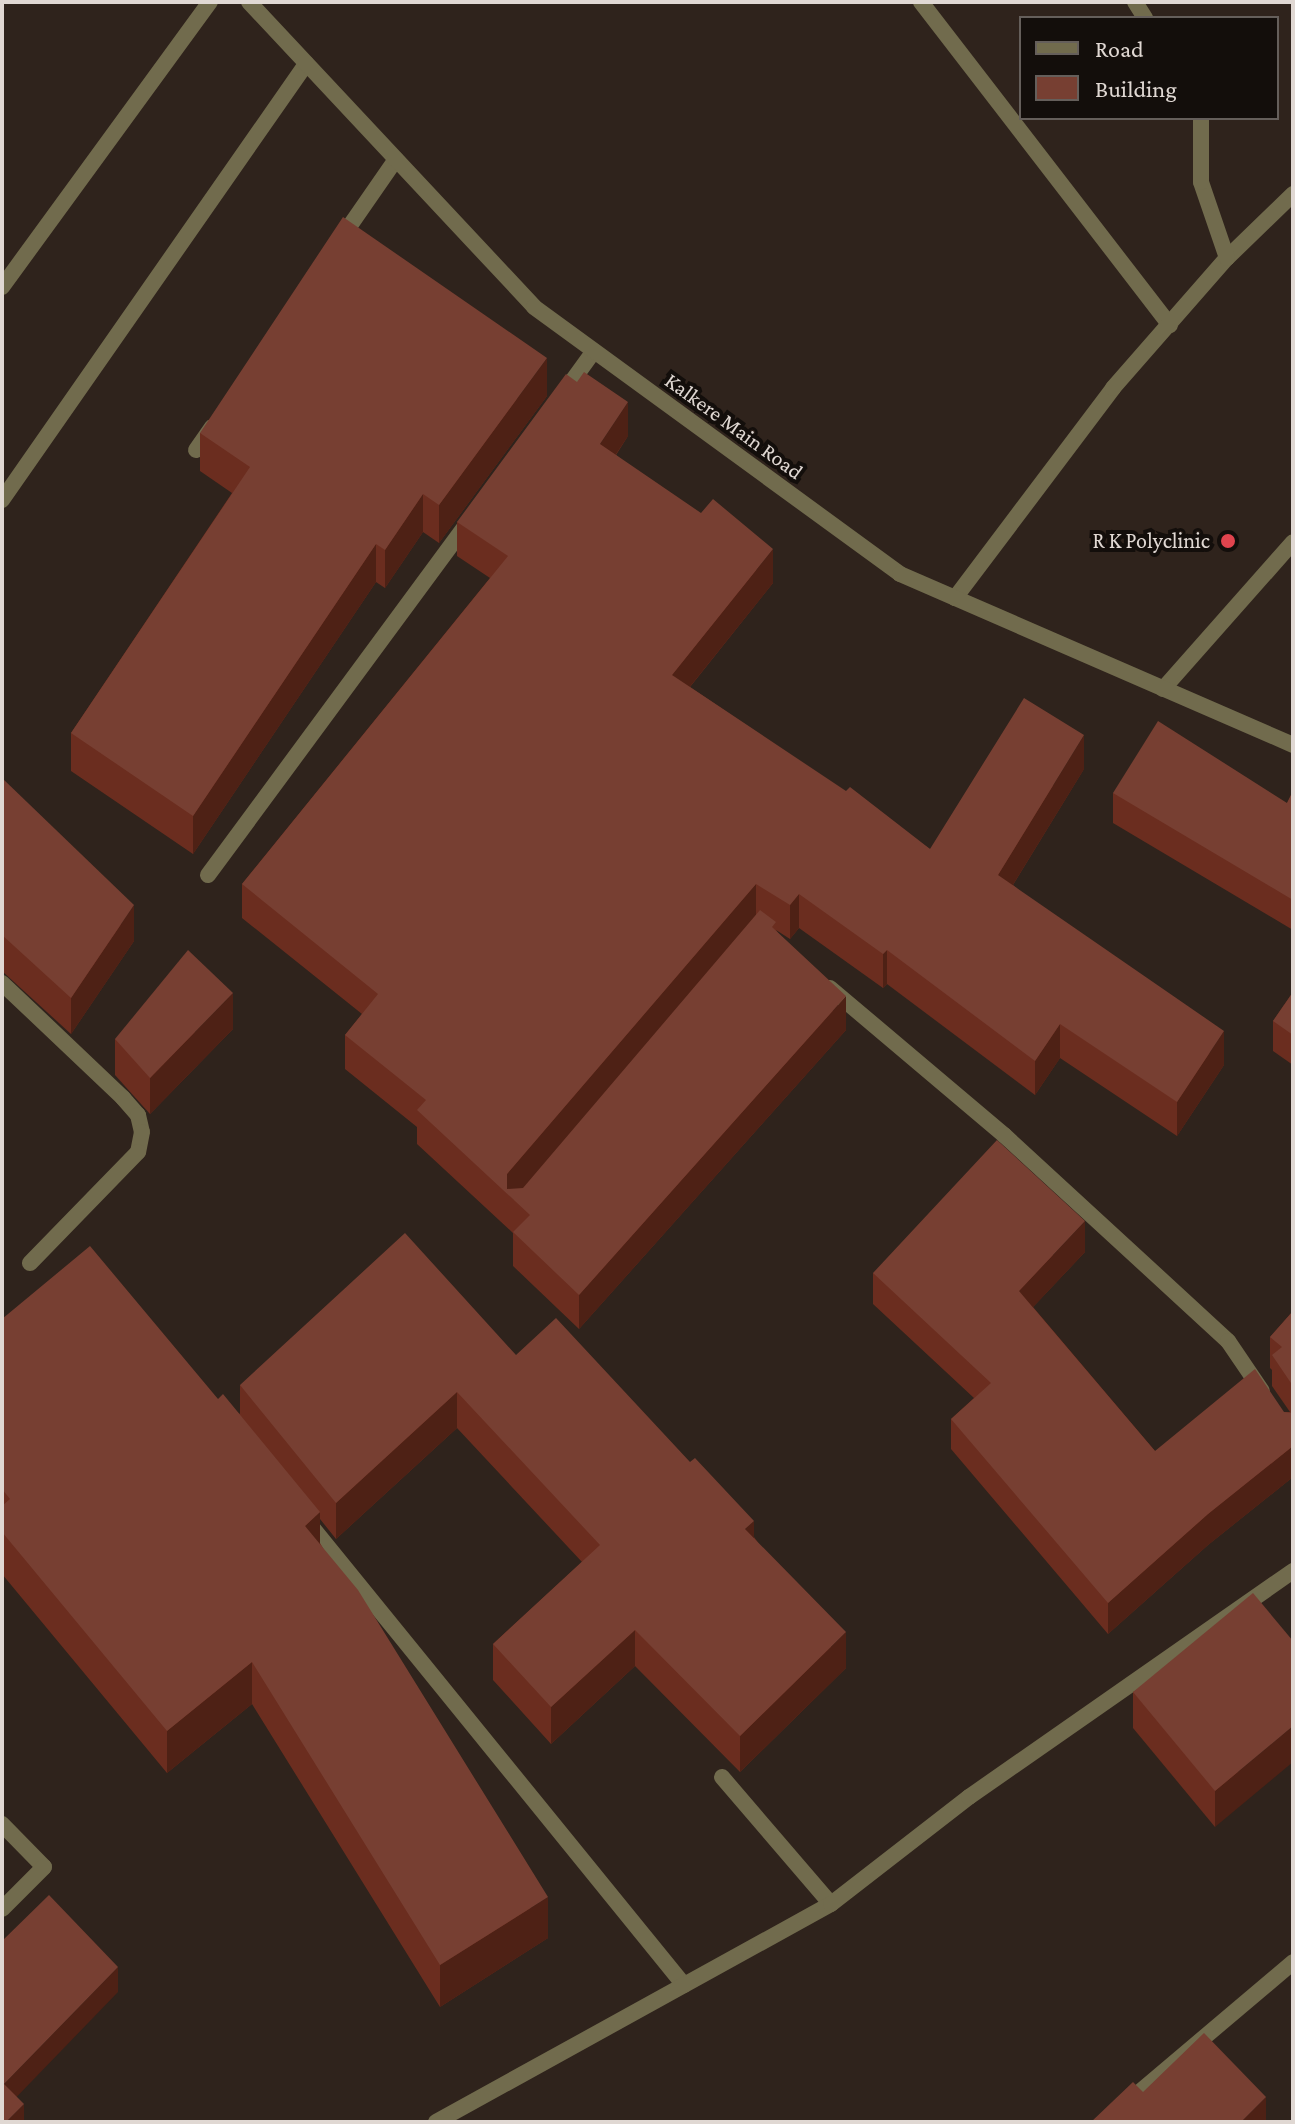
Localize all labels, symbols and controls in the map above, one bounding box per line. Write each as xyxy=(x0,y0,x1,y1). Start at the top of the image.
legend xyxy=(1019,16,1279,120)
text: Road xyxy=(1095,35,1144,62)
text: Building xyxy=(1095,75,1177,102)
street label: Kalkere Main Road xyxy=(660,367,808,485)
place label: R K Polyclinic xyxy=(1092,528,1210,554)
marker: R K Polyclinic xyxy=(1217,530,1239,552)

